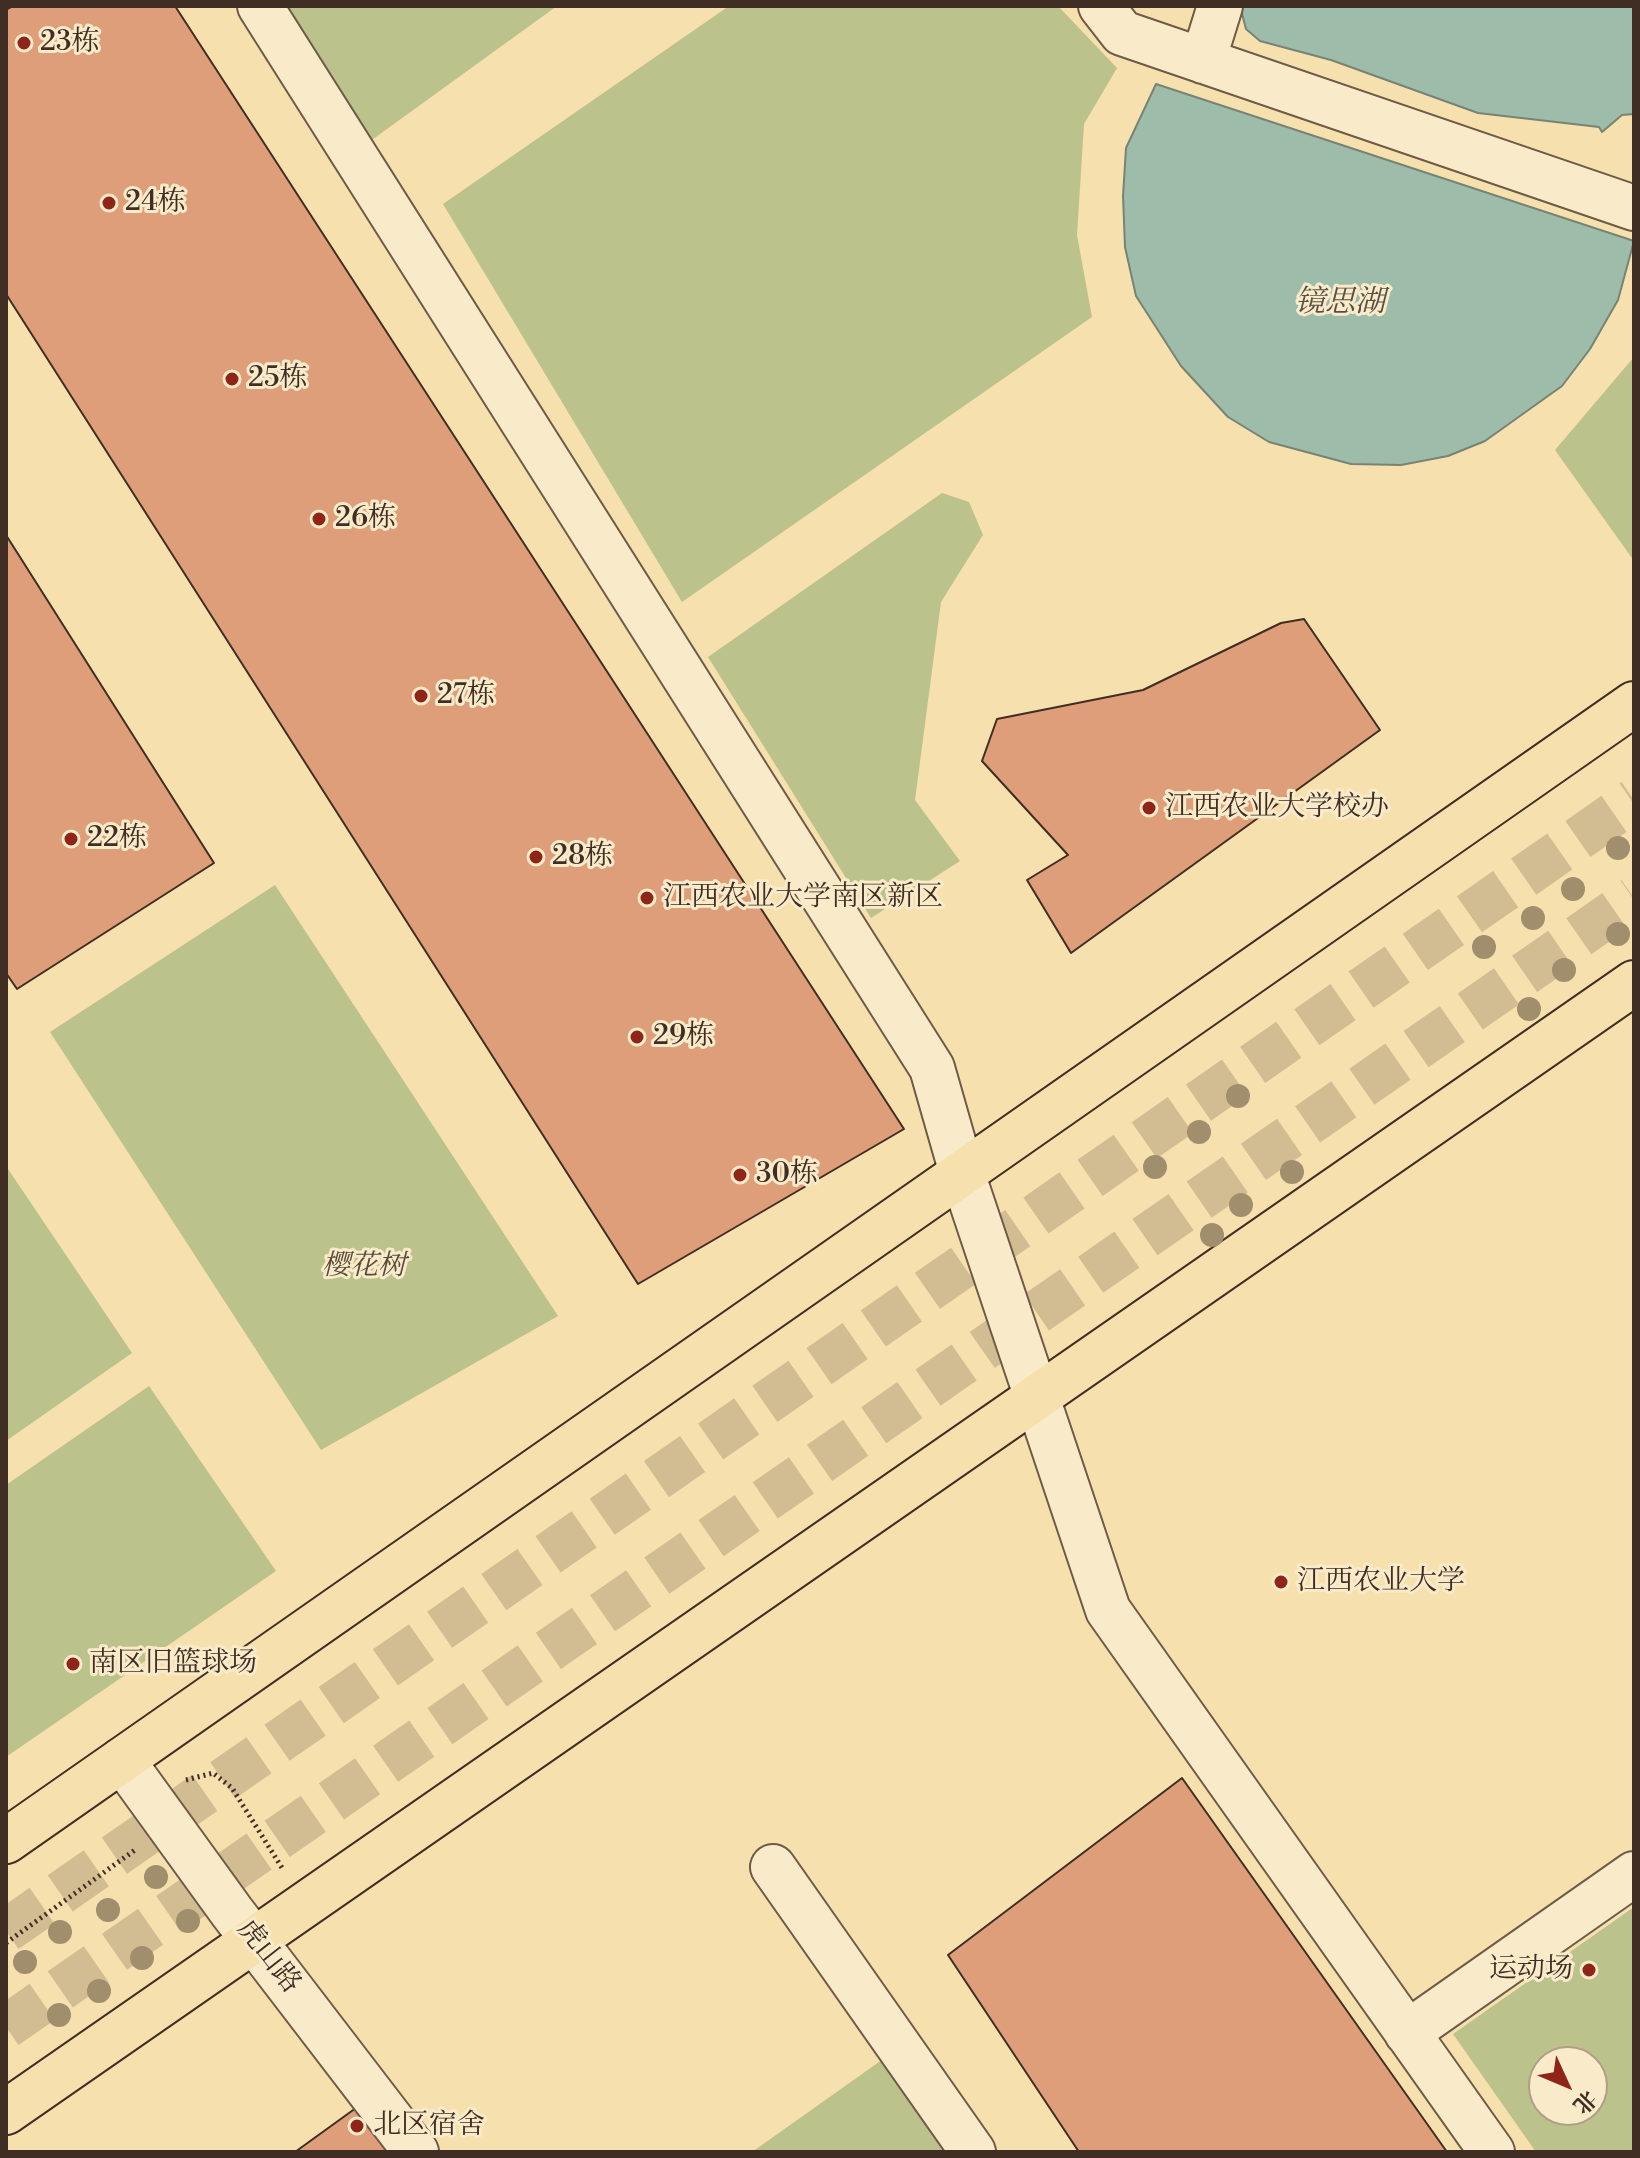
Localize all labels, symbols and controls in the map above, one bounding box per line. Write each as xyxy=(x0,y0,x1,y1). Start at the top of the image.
place label: 23栋 xyxy=(40,26,99,60)
marker: 23栋 xyxy=(15,34,33,52)
place label: 24栋 xyxy=(125,186,186,220)
marker: 24栋 xyxy=(100,194,118,212)
water label: 镜思湖 xyxy=(1295,286,1385,322)
place label: 25栋 xyxy=(248,362,307,396)
marker: 25栋 xyxy=(223,370,241,388)
place label: 26栋 xyxy=(335,502,396,536)
marker: 26栋 xyxy=(310,510,328,528)
place label: 27栋 xyxy=(437,679,495,713)
marker: 27栋 xyxy=(412,687,430,705)
place label: 江西农业大学校办 xyxy=(1165,791,1389,825)
marker: 江西农业大学校办 xyxy=(1140,799,1158,817)
place label: 22栋 xyxy=(87,822,147,856)
marker: 22栋 xyxy=(62,830,80,848)
place label: 28栋 xyxy=(552,840,613,874)
marker: 28栋 xyxy=(527,848,545,866)
place label: 江西农业大学南区新区 xyxy=(663,881,943,915)
marker: 江西农业大学南区新区 xyxy=(638,889,656,907)
place label: 29栋 xyxy=(653,1020,714,1054)
marker: 29栋 xyxy=(628,1028,646,1046)
place label: 30栋 xyxy=(756,1158,818,1192)
marker: 30栋 xyxy=(731,1166,749,1184)
park label: 樱花树 xyxy=(322,1250,406,1284)
place label: 江西农业大学 xyxy=(1297,1565,1465,1599)
marker: 江西农业大学 xyxy=(1272,1573,1290,1591)
place label: 南区旧篮球场 xyxy=(89,1647,257,1681)
marker: 南区旧篮球场 xyxy=(64,1655,82,1673)
street label: 虎山路 xyxy=(229,1914,307,2000)
place label: 运动场 xyxy=(1489,1953,1573,1987)
marker: 运动场 xyxy=(1580,1961,1598,1979)
north arrow xyxy=(1528,2046,1608,2126)
text: 北 xyxy=(1567,2084,1602,2119)
place label: 北区宿舍 xyxy=(373,2109,485,2143)
marker: 北区宿舍 xyxy=(348,2117,366,2135)

